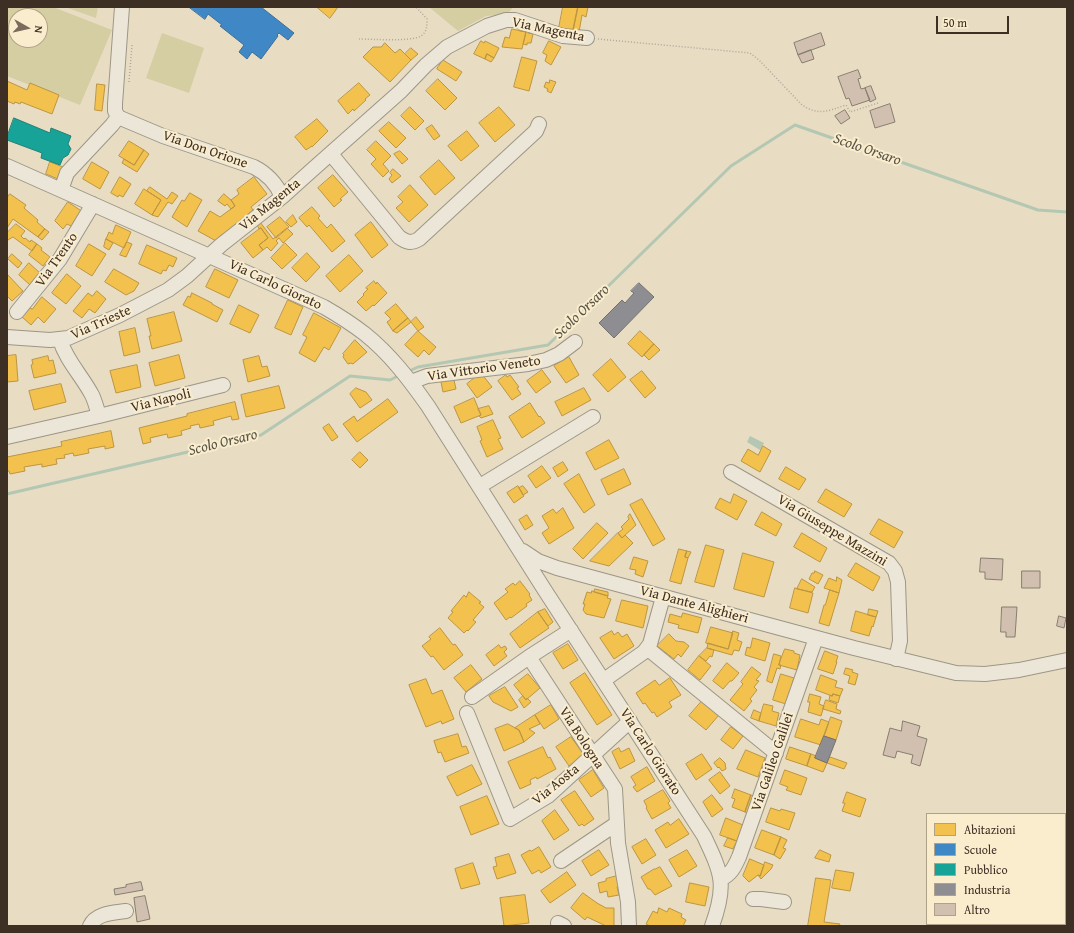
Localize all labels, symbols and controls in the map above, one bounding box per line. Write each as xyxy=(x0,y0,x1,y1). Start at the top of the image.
north arrow xyxy=(8,8,48,48)
scale bar xyxy=(938,8,1011,34)
street label: Via Magenta xyxy=(510,14,586,46)
text: 50 m xyxy=(943,14,967,31)
text: N xyxy=(30,25,47,34)
street label: Via Don Orione xyxy=(160,128,250,172)
water label: Scolo Orsaro xyxy=(831,130,903,170)
street label: Via Magenta xyxy=(236,175,304,235)
street label: Via Trento xyxy=(32,229,82,291)
street label: Via Carlo Giorato xyxy=(226,256,324,314)
water label: Scolo Orsaro xyxy=(550,281,614,343)
street label: Via Trieste xyxy=(68,302,134,344)
street label: Via Vittorio Veneto xyxy=(426,353,542,385)
street label: Via Napoli xyxy=(129,385,193,417)
water label: Scolo Orsaro xyxy=(187,426,259,460)
street label: Via Giuseppe Mazzini xyxy=(774,491,890,571)
street label: Via Dante Alighieri xyxy=(638,582,750,628)
street label: Via Bologna xyxy=(555,704,607,772)
street label: Via Carlo Giorato xyxy=(616,705,684,799)
street label: Via Galileo Galilei xyxy=(748,710,798,814)
street label: Via Aosta xyxy=(529,761,583,809)
legend xyxy=(926,813,1066,925)
text: Abitazioni xyxy=(964,821,1016,838)
text: Scuole xyxy=(964,841,997,858)
text: Pubblico xyxy=(964,861,1008,878)
text: Industria xyxy=(964,881,1010,898)
text: Altro xyxy=(964,901,990,918)

